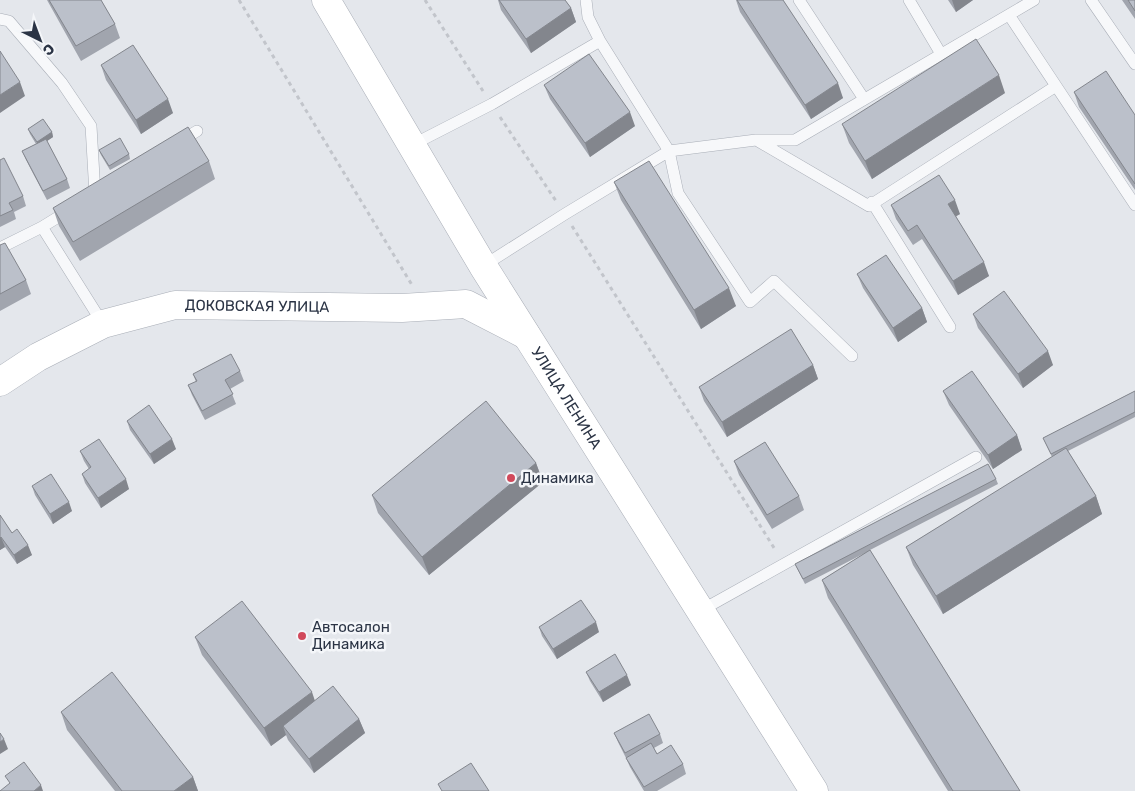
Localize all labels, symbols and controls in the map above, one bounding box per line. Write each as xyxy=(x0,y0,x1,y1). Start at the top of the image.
north arrow xyxy=(15,15,65,65)
text: С xyxy=(39,40,58,59)
street label: ДОКОВСКАЯ УЛИЦА xyxy=(185,296,329,316)
street label: УЛИЦА ЛЕНИНА xyxy=(527,344,605,452)
place label: Динамика xyxy=(521,469,594,487)
marker: Динамика xyxy=(505,472,517,484)
place label: Автосалон Динамика xyxy=(312,618,390,653)
marker: Автосалон Динамика xyxy=(296,630,308,642)

